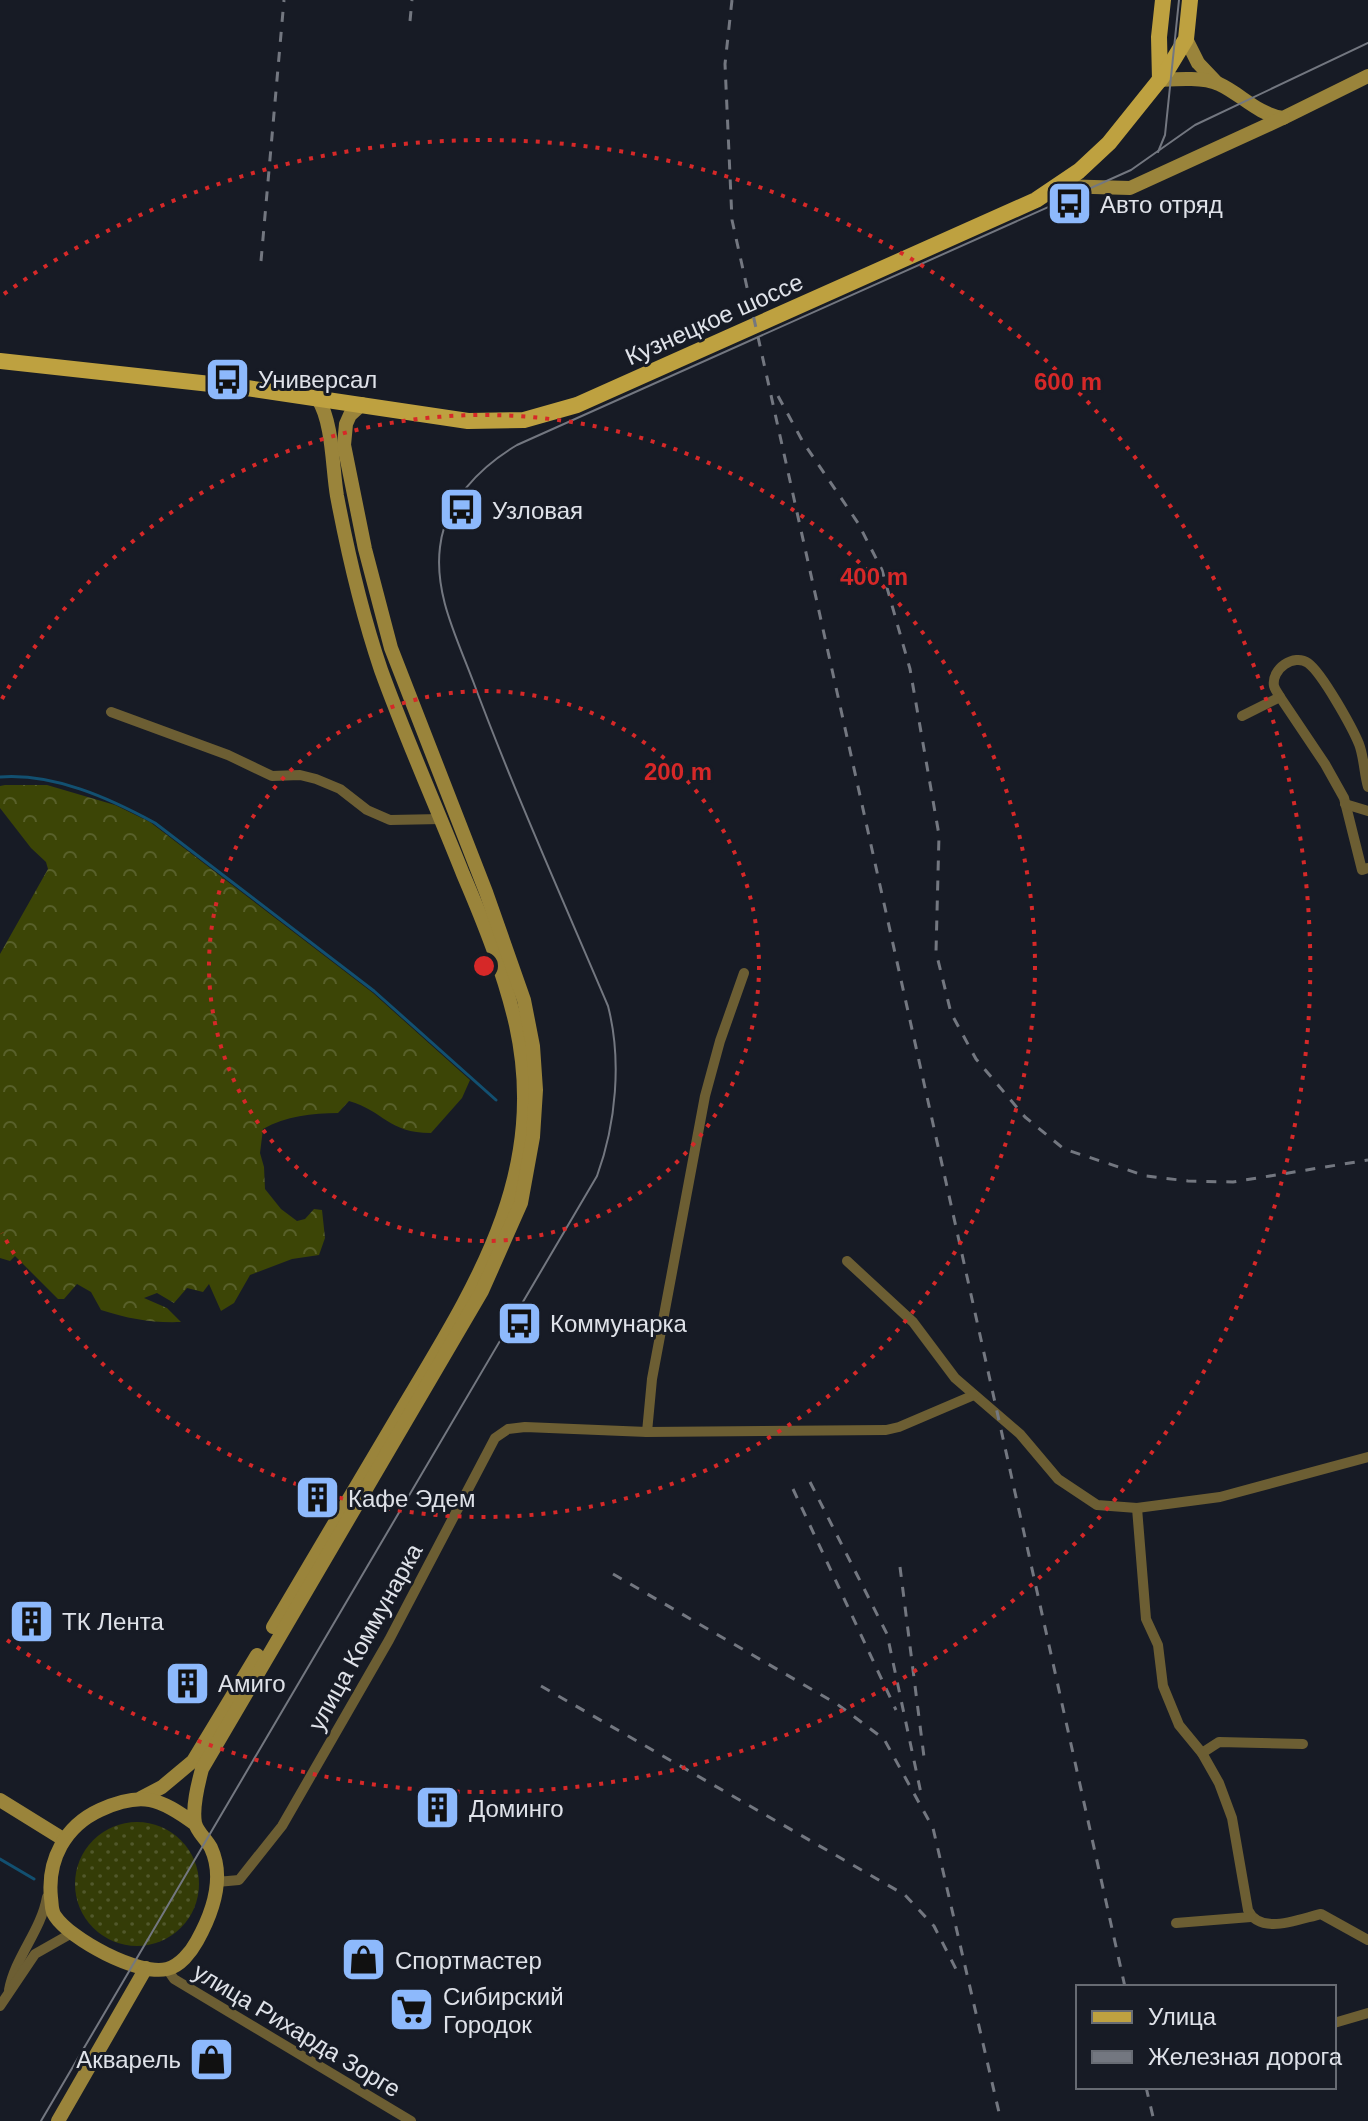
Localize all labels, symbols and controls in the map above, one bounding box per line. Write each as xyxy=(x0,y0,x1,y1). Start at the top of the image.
bus stop icon: Авто отряд xyxy=(1045,180,1093,228)
place label: Авто отряд xyxy=(1100,191,1223,218)
street label: Кузнецкое шоссе xyxy=(621,268,807,370)
bus stop icon: Универсал xyxy=(203,355,251,403)
place label: Универсал xyxy=(258,366,377,393)
text: 600 m xyxy=(1034,368,1102,395)
bus stop icon: Узловая xyxy=(437,486,485,534)
place label: Узловая xyxy=(492,497,583,524)
text: 400 m xyxy=(840,563,908,590)
text: 200 m xyxy=(644,758,712,785)
centre of rings xyxy=(470,952,498,980)
bus stop icon: Коммунарка xyxy=(495,1299,543,1347)
place label: Коммунарка xyxy=(550,1310,688,1337)
building icon: Кафе Эдем xyxy=(293,1474,341,1522)
place label: Кафе Эдем xyxy=(348,1485,475,1512)
street label: улица Коммунарка xyxy=(302,1538,428,1735)
building icon: ТК Лента xyxy=(7,1597,55,1645)
place label: ТК Лента xyxy=(62,1608,164,1635)
building icon: Амиго xyxy=(163,1659,211,1707)
place label: Амиго xyxy=(218,1670,286,1697)
building icon: Доминго xyxy=(414,1784,462,1832)
place label: Доминго xyxy=(469,1795,564,1822)
shop icon: Спортмастер xyxy=(340,1936,388,1984)
place label: Спортмастер xyxy=(395,1947,542,1974)
street label: улица Рихарда Зорге xyxy=(189,1957,405,2103)
place label: Сибирский Городок xyxy=(443,1983,564,2038)
legend xyxy=(1076,1985,1336,2089)
supermarket icon: Сибирский Городок xyxy=(388,1986,436,2034)
text: Улица xyxy=(1148,2003,1217,2030)
shop icon: Акварель xyxy=(188,2035,236,2083)
text: Железная дорога xyxy=(1148,2043,1343,2070)
place label: Акварель xyxy=(76,2046,181,2073)

